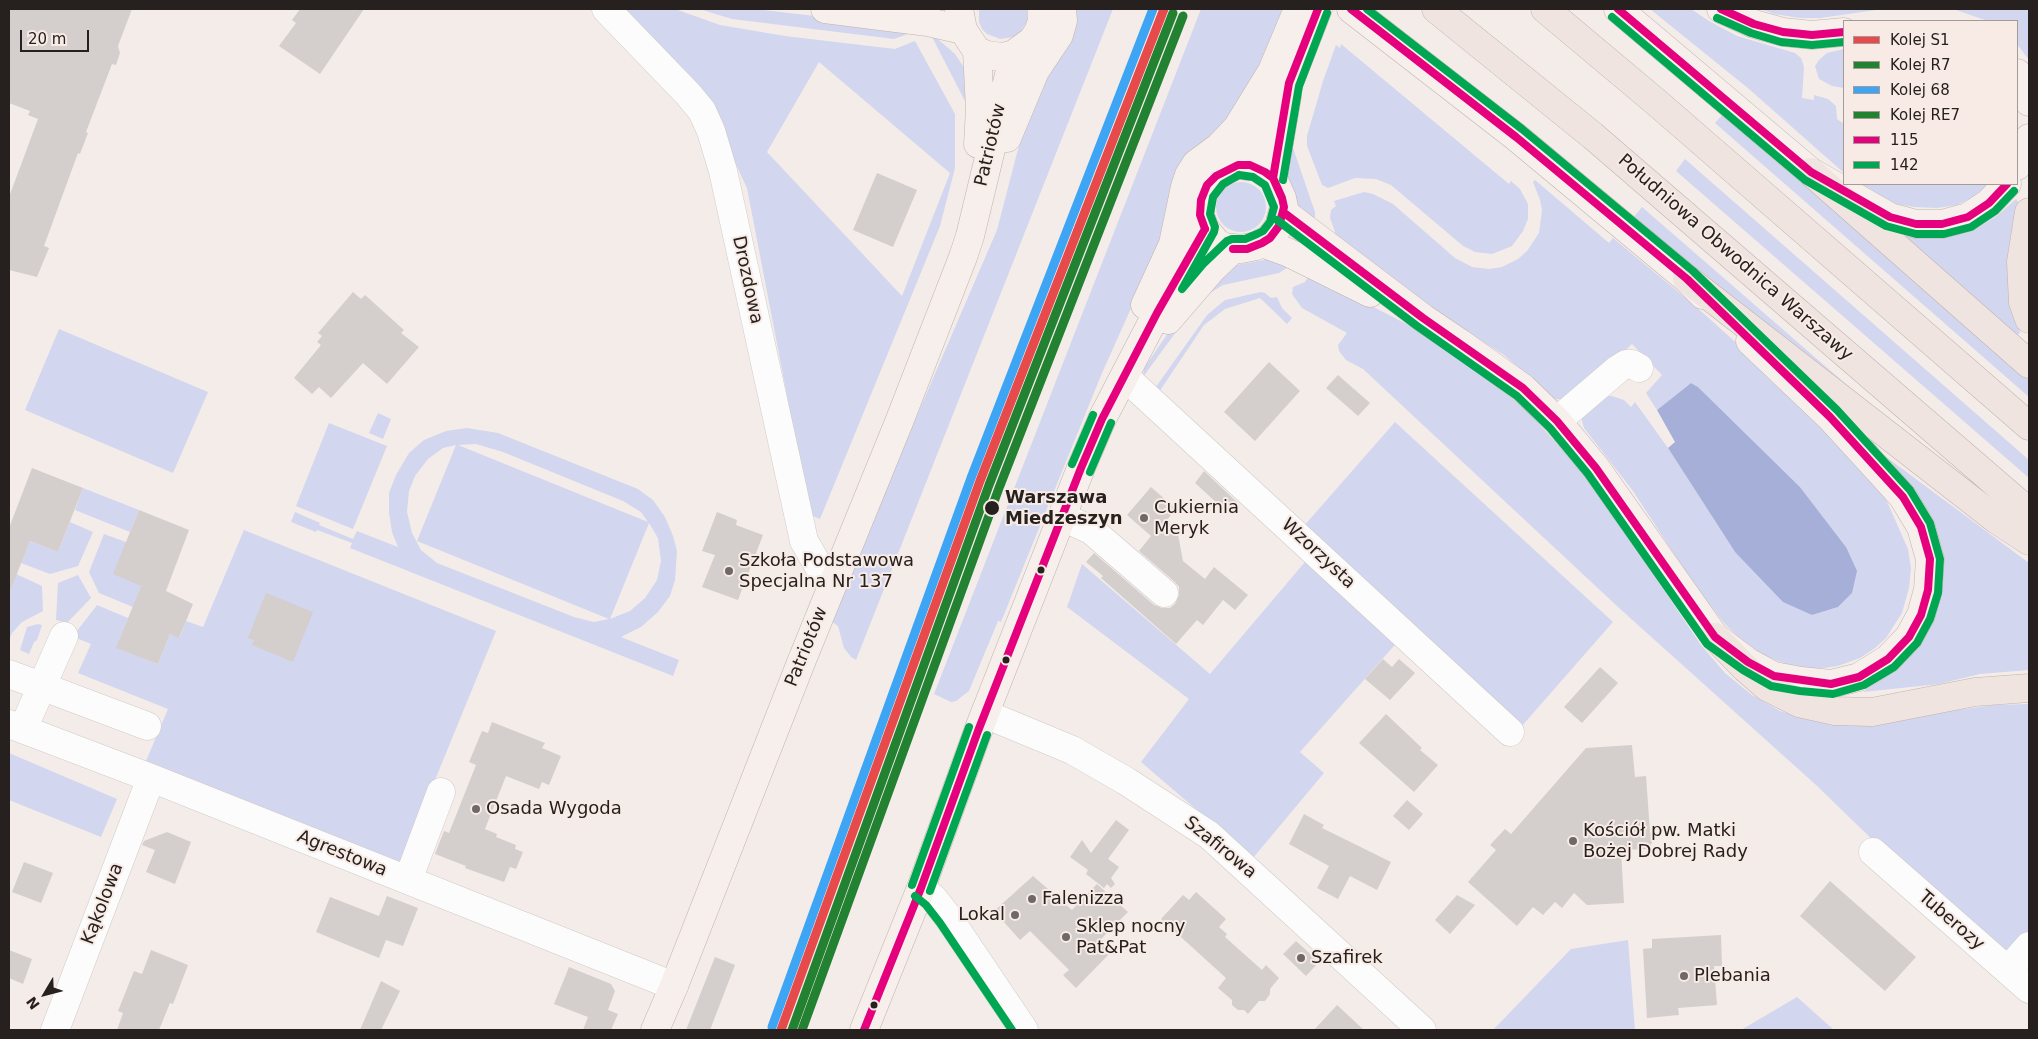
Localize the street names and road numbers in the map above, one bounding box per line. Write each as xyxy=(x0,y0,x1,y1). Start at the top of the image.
street label: Patriotów xyxy=(971,101,1011,189)
street label: Południowa Obwodnica Warszawy xyxy=(1613,150,1857,366)
street label: Drozdowa xyxy=(727,234,767,326)
street label: Wzorzysta xyxy=(1277,514,1359,594)
street label: Patriotów xyxy=(781,604,833,690)
street label: Szafirowa xyxy=(1179,812,1261,884)
street label: Agrestowa xyxy=(294,826,390,882)
street label: Kąkolowa xyxy=(78,860,128,948)
street label: Tuberozy xyxy=(1914,887,1988,955)

